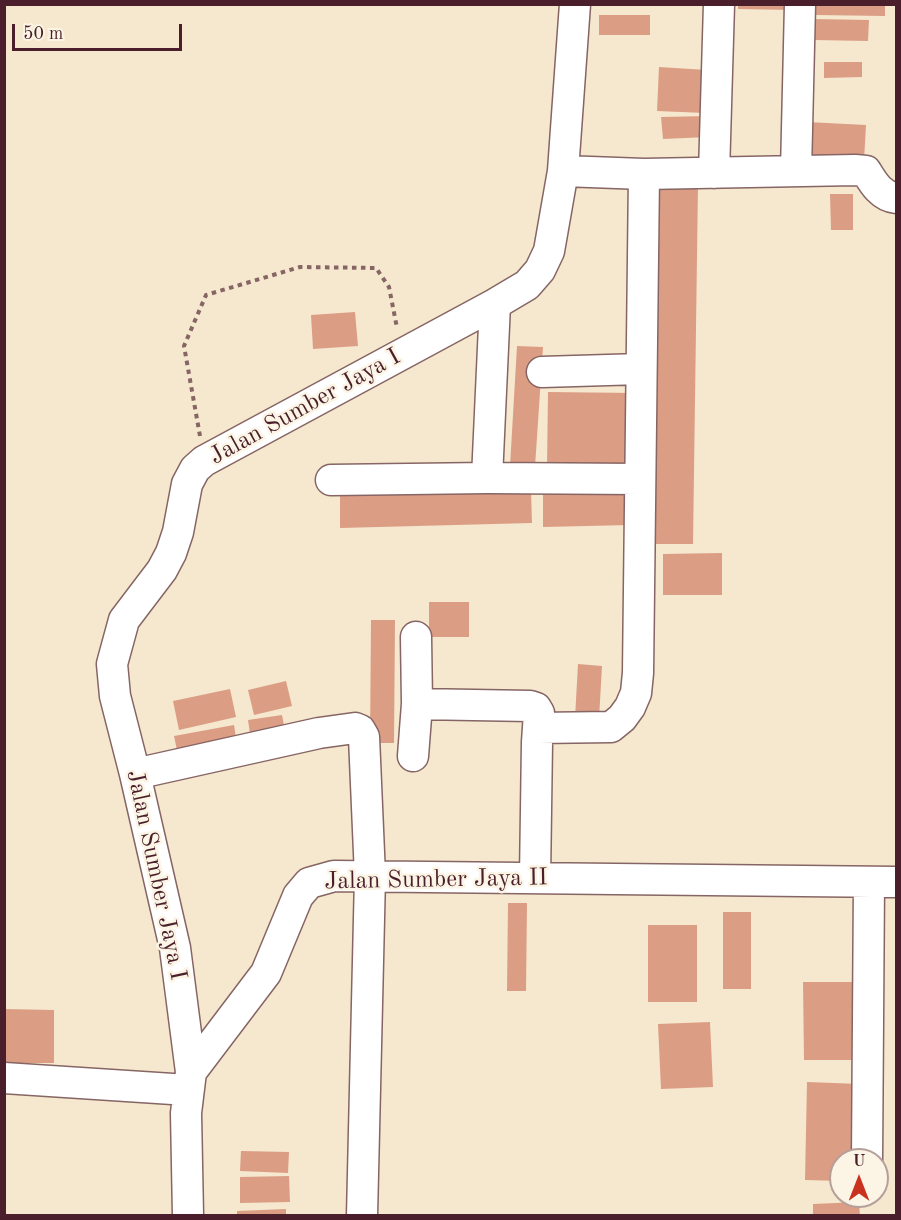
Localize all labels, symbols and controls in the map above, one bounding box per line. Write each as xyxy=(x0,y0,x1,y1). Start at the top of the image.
scale bar xyxy=(15,12,184,50)
text: 50 m xyxy=(23,25,63,43)
street label: Jalan Sumber Jaya I xyxy=(204,343,406,471)
street label: Jalan Sumber Jaya I xyxy=(120,767,192,983)
street label: Jalan Sumber Jaya II xyxy=(324,864,548,896)
north arrow xyxy=(829,1148,889,1208)
text: U xyxy=(853,1154,865,1170)

